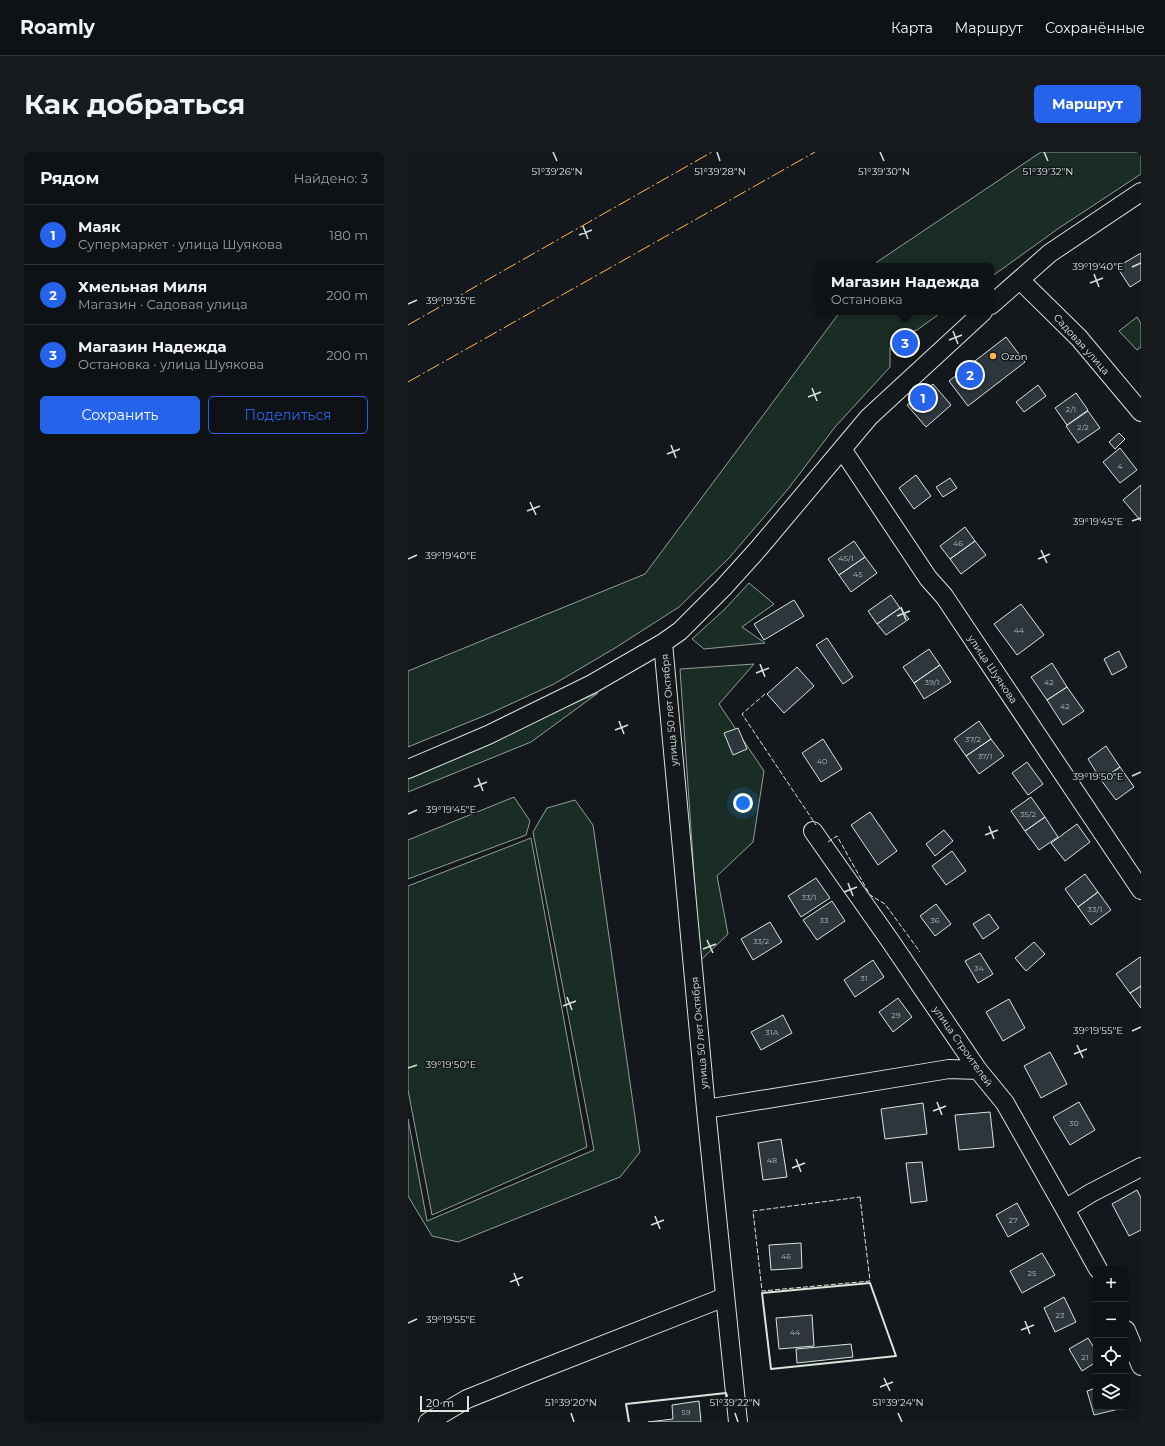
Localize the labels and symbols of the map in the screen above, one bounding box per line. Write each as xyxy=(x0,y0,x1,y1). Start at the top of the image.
text: 51°39'26"N xyxy=(531,165,583,178)
text: 51°39'28"N xyxy=(694,165,746,178)
text: 51°39'30"N xyxy=(858,165,910,178)
text: 51°39'32"N xyxy=(1023,165,1073,178)
text: 39°19'40"E xyxy=(1072,260,1124,273)
text: 39°19'35"E xyxy=(426,294,476,307)
street label: Садовая улица xyxy=(1051,311,1112,378)
pin: 3 xyxy=(892,328,918,358)
place label: Ozon xyxy=(1001,350,1027,363)
marker: Ozon xyxy=(988,351,998,361)
pin: 2 xyxy=(957,360,983,390)
pin: 1 xyxy=(910,383,936,413)
house number: 2/1 xyxy=(1066,404,1076,414)
house number: 2/2 xyxy=(1077,422,1089,432)
house number: 4 xyxy=(1117,461,1123,471)
text: 39°19'45"E xyxy=(1073,515,1124,528)
house number: 46 xyxy=(953,538,963,548)
text: 39°19'40"E xyxy=(425,549,477,562)
house number: 45/1 xyxy=(838,553,854,563)
house number: 45 xyxy=(853,569,863,579)
house number: 44 xyxy=(1014,625,1025,635)
street label: улица Шуякова xyxy=(964,632,1020,706)
street label: улица 50 лет Октября xyxy=(658,653,681,768)
house number: 39/1 xyxy=(924,677,940,687)
house number: 42 xyxy=(1044,677,1054,687)
house number: 42 xyxy=(1060,701,1070,711)
house number: 37/2 xyxy=(965,734,981,744)
house number: 37/1 xyxy=(978,751,992,761)
house number: 40 xyxy=(817,756,827,766)
text: 39°19'50"E xyxy=(1072,770,1124,783)
your location xyxy=(733,793,753,813)
text: 39°19'45"E xyxy=(426,803,477,816)
house number: 35/2 xyxy=(1020,809,1037,819)
house number: 33/1 xyxy=(802,892,816,902)
house number: 33/1 xyxy=(1088,904,1102,914)
house number: 33 xyxy=(820,915,829,925)
house number: 36 xyxy=(930,915,940,925)
house number: 33/2 xyxy=(753,936,770,946)
house number: 34 xyxy=(974,963,985,973)
house number: 31 xyxy=(860,973,868,983)
street label: улица 50 лет Октября xyxy=(688,976,711,1091)
street label: улица Строителей xyxy=(929,1003,995,1089)
house number: 29 xyxy=(891,1010,901,1020)
text: 39°19'55"E xyxy=(1073,1024,1123,1037)
house number: 31А xyxy=(765,1027,779,1037)
text: 39°19'50"E xyxy=(425,1058,477,1071)
house number: 30 xyxy=(1069,1118,1079,1128)
house number: 48 xyxy=(767,1155,777,1165)
house number: 27 xyxy=(1008,1215,1018,1225)
house number: 46 xyxy=(781,1251,791,1261)
house number: 25 xyxy=(1027,1268,1037,1278)
house number: 23 xyxy=(1055,1310,1065,1320)
text: 39°19'55"E xyxy=(426,1313,476,1326)
house number: 44 xyxy=(790,1327,801,1337)
house number: 21 xyxy=(1081,1352,1089,1362)
scale bar xyxy=(420,1394,469,1413)
text: 51°39'20"N xyxy=(545,1396,597,1409)
text: 51°39'22"N xyxy=(710,1396,760,1409)
text: 51°39'24"N xyxy=(872,1396,924,1409)
house number: 59 xyxy=(681,1407,691,1417)

